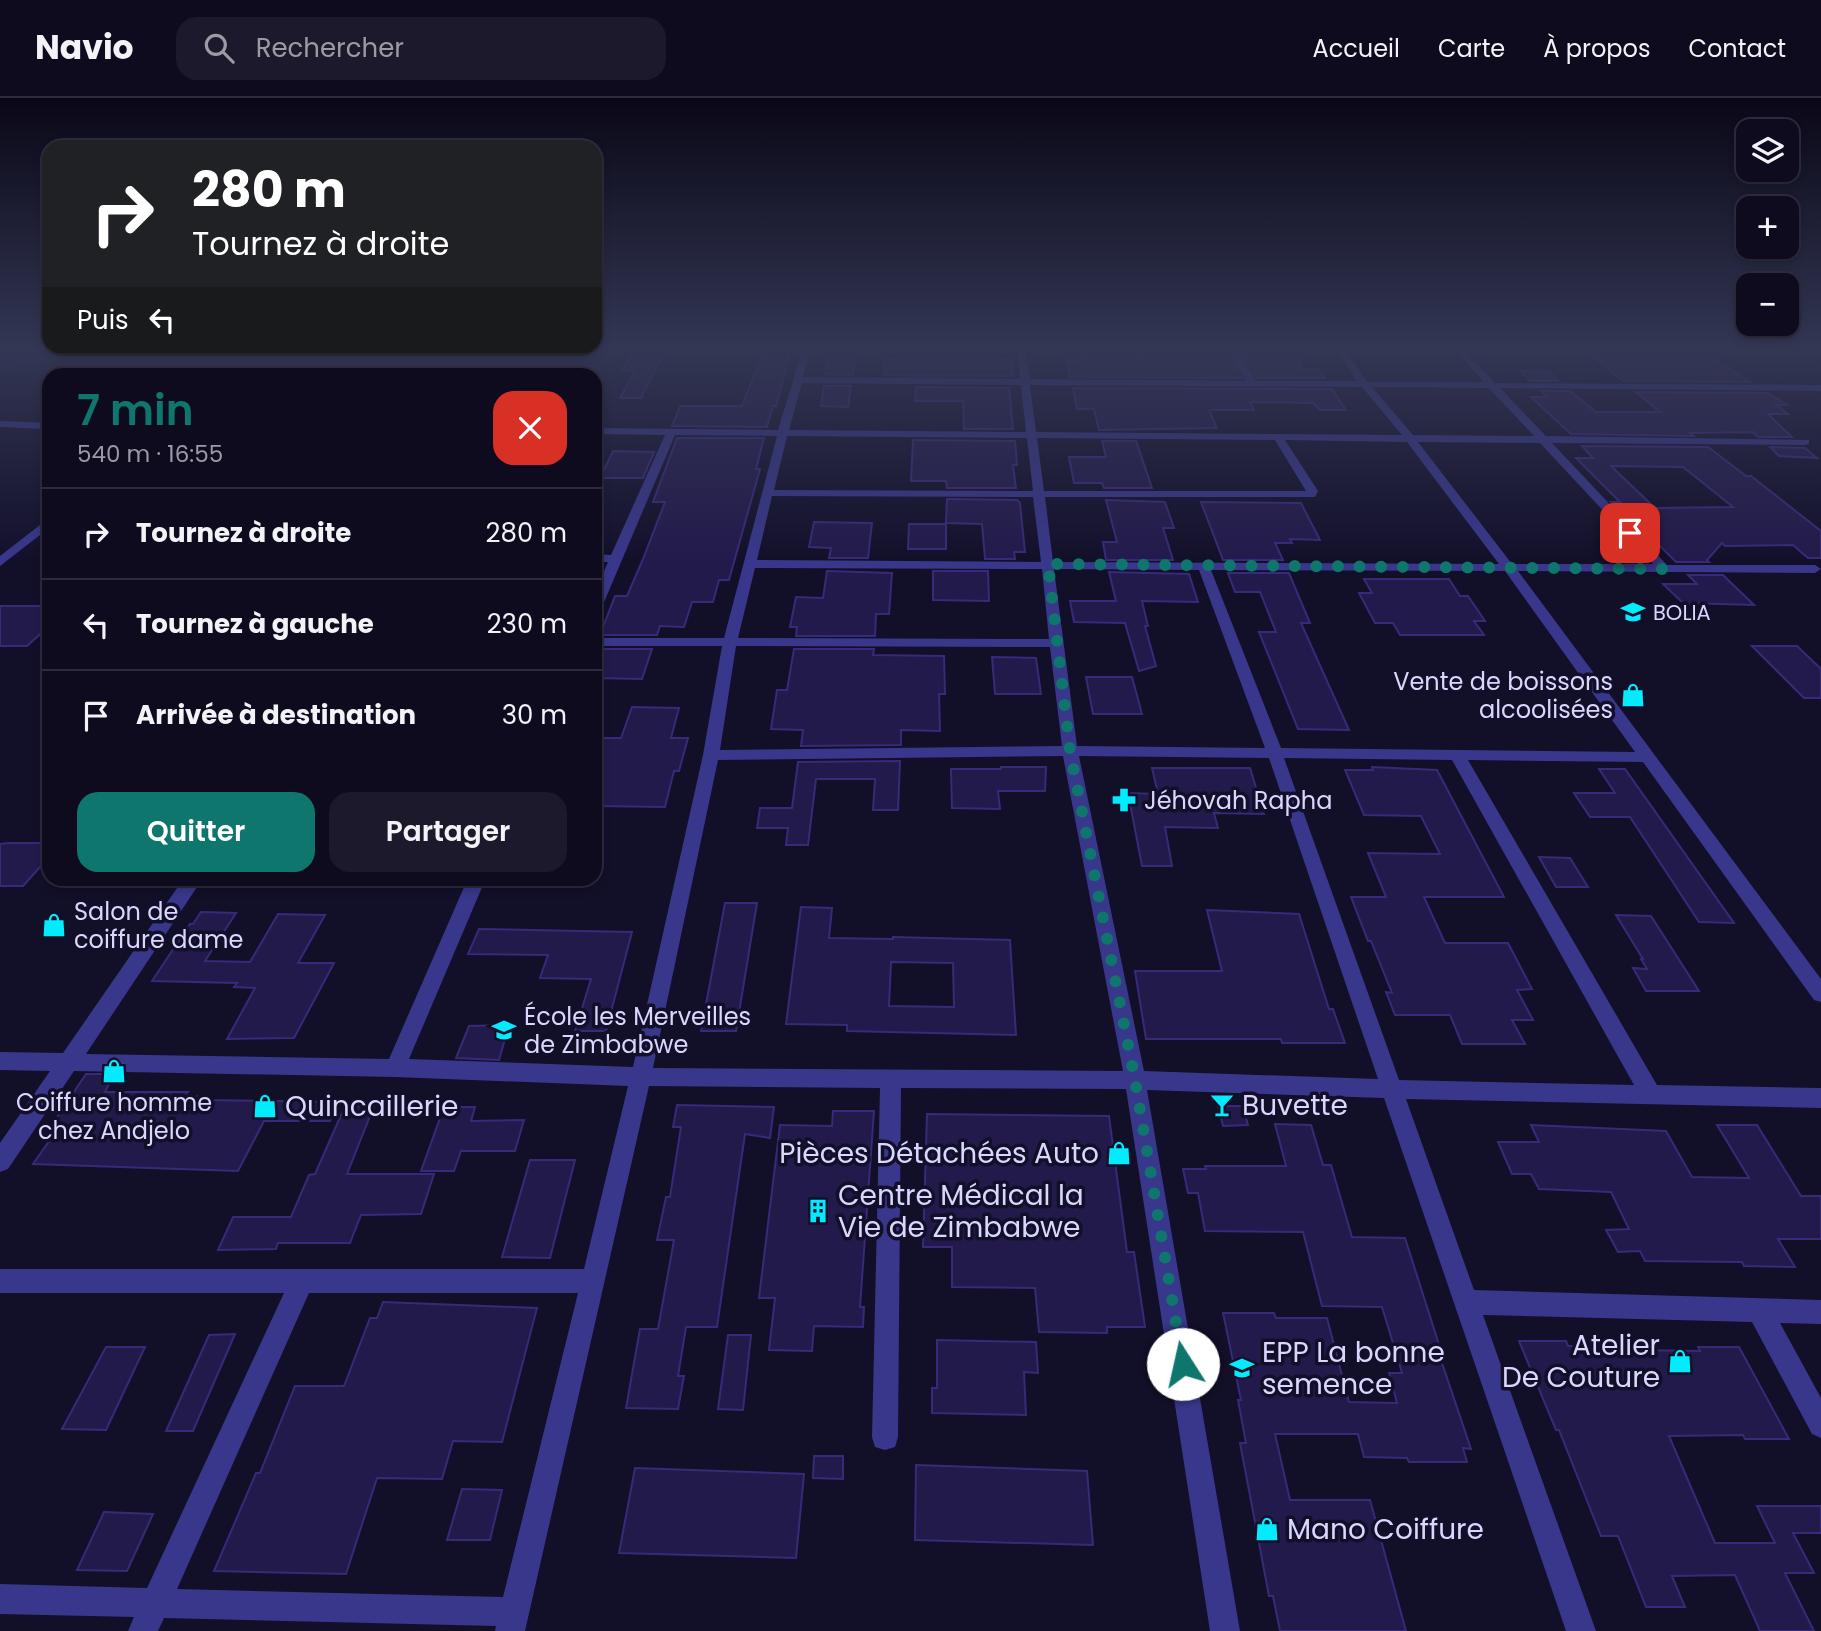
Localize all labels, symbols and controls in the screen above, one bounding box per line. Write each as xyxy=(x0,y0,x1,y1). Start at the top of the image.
search box xyxy=(176,17,666,80)
text: Navio xyxy=(35,24,134,71)
icon: search xyxy=(200,29,238,67)
text: Rechercher xyxy=(256,30,404,66)
text: Accueil xyxy=(1313,32,1400,65)
text: Carte xyxy=(1438,32,1505,65)
text: À propos xyxy=(1543,32,1650,65)
text: Contact xyxy=(1688,32,1786,65)
map controls xyxy=(1736,119,1799,336)
button: layers xyxy=(1736,119,1799,182)
text: 280 m xyxy=(192,156,346,224)
icon: right xyxy=(77,168,168,259)
button: + xyxy=(1736,196,1799,259)
text: Tournez à droite xyxy=(192,221,449,266)
button: − xyxy=(1736,273,1799,336)
icon: left xyxy=(143,301,181,339)
text: Puis xyxy=(77,302,129,338)
text: 7 min xyxy=(77,381,193,440)
button: close xyxy=(493,391,567,465)
text: 540 m · 16:55 xyxy=(77,438,223,470)
pin xyxy=(1600,503,1660,563)
icon: arrive xyxy=(1611,514,1649,552)
icon: right xyxy=(77,515,115,553)
text: Tournez à droite xyxy=(136,515,351,551)
text: 280 m xyxy=(486,515,567,551)
school or university icon: BOLIA xyxy=(1619,598,1647,626)
place label: BOLIA xyxy=(1653,598,1711,627)
icon: left xyxy=(77,606,115,644)
text: Tournez à gauche xyxy=(136,606,374,642)
text: 230 m xyxy=(487,606,567,642)
place label: Vente de boissons alcoolisées xyxy=(1393,665,1613,726)
shop icon: Vente de boissons alcoolisées xyxy=(1619,681,1647,709)
icon: arrive xyxy=(77,697,115,735)
text: Arrivée à destination xyxy=(136,697,416,733)
text: 30 m xyxy=(502,697,567,733)
place label: Jéhovah Rapha xyxy=(1144,784,1332,817)
pharmacy icon: Jéhovah Rapha xyxy=(1110,786,1138,814)
button: Quitter xyxy=(77,792,315,872)
button: Partager xyxy=(329,792,567,872)
place label: Salon de coiffure dame xyxy=(74,895,243,956)
shop icon: Salon de coiffure dame xyxy=(40,911,68,939)
place label: École les Merveilles de Zimbabwe xyxy=(524,1000,751,1061)
school or university icon: École les Merveilles de Zimbabwe xyxy=(490,1016,518,1044)
shop icon: Coiffure homme chez Andjelo xyxy=(100,1057,128,1085)
place label: Coiffure homme chez Andjelo xyxy=(16,1086,212,1147)
place label: Buvette xyxy=(1242,1086,1348,1125)
place label: Quincaillerie xyxy=(285,1087,458,1126)
bar icon: Buvette xyxy=(1208,1091,1236,1119)
shop icon: Quincaillerie xyxy=(251,1092,279,1120)
place label: Pièces Détachées Auto xyxy=(779,1134,1099,1173)
shop icon: Pièces Détachées Auto xyxy=(1105,1139,1133,1167)
place label: Centre Médical la Vie de Zimbabwe xyxy=(838,1176,1084,1247)
building icon: Centre Médical la Vie de Zimbabwe xyxy=(804,1197,832,1225)
place label: Atelier De Couture xyxy=(1502,1326,1660,1397)
position arrow xyxy=(1146,1327,1220,1401)
place label: EPP La bonne semence xyxy=(1262,1333,1445,1404)
shop icon: Atelier De Couture xyxy=(1666,1347,1694,1375)
school or university icon: EPP La bonne semence xyxy=(1228,1354,1256,1382)
place label: Mano Coiffure xyxy=(1287,1510,1484,1549)
shop icon: Mano Coiffure xyxy=(1253,1515,1281,1543)

